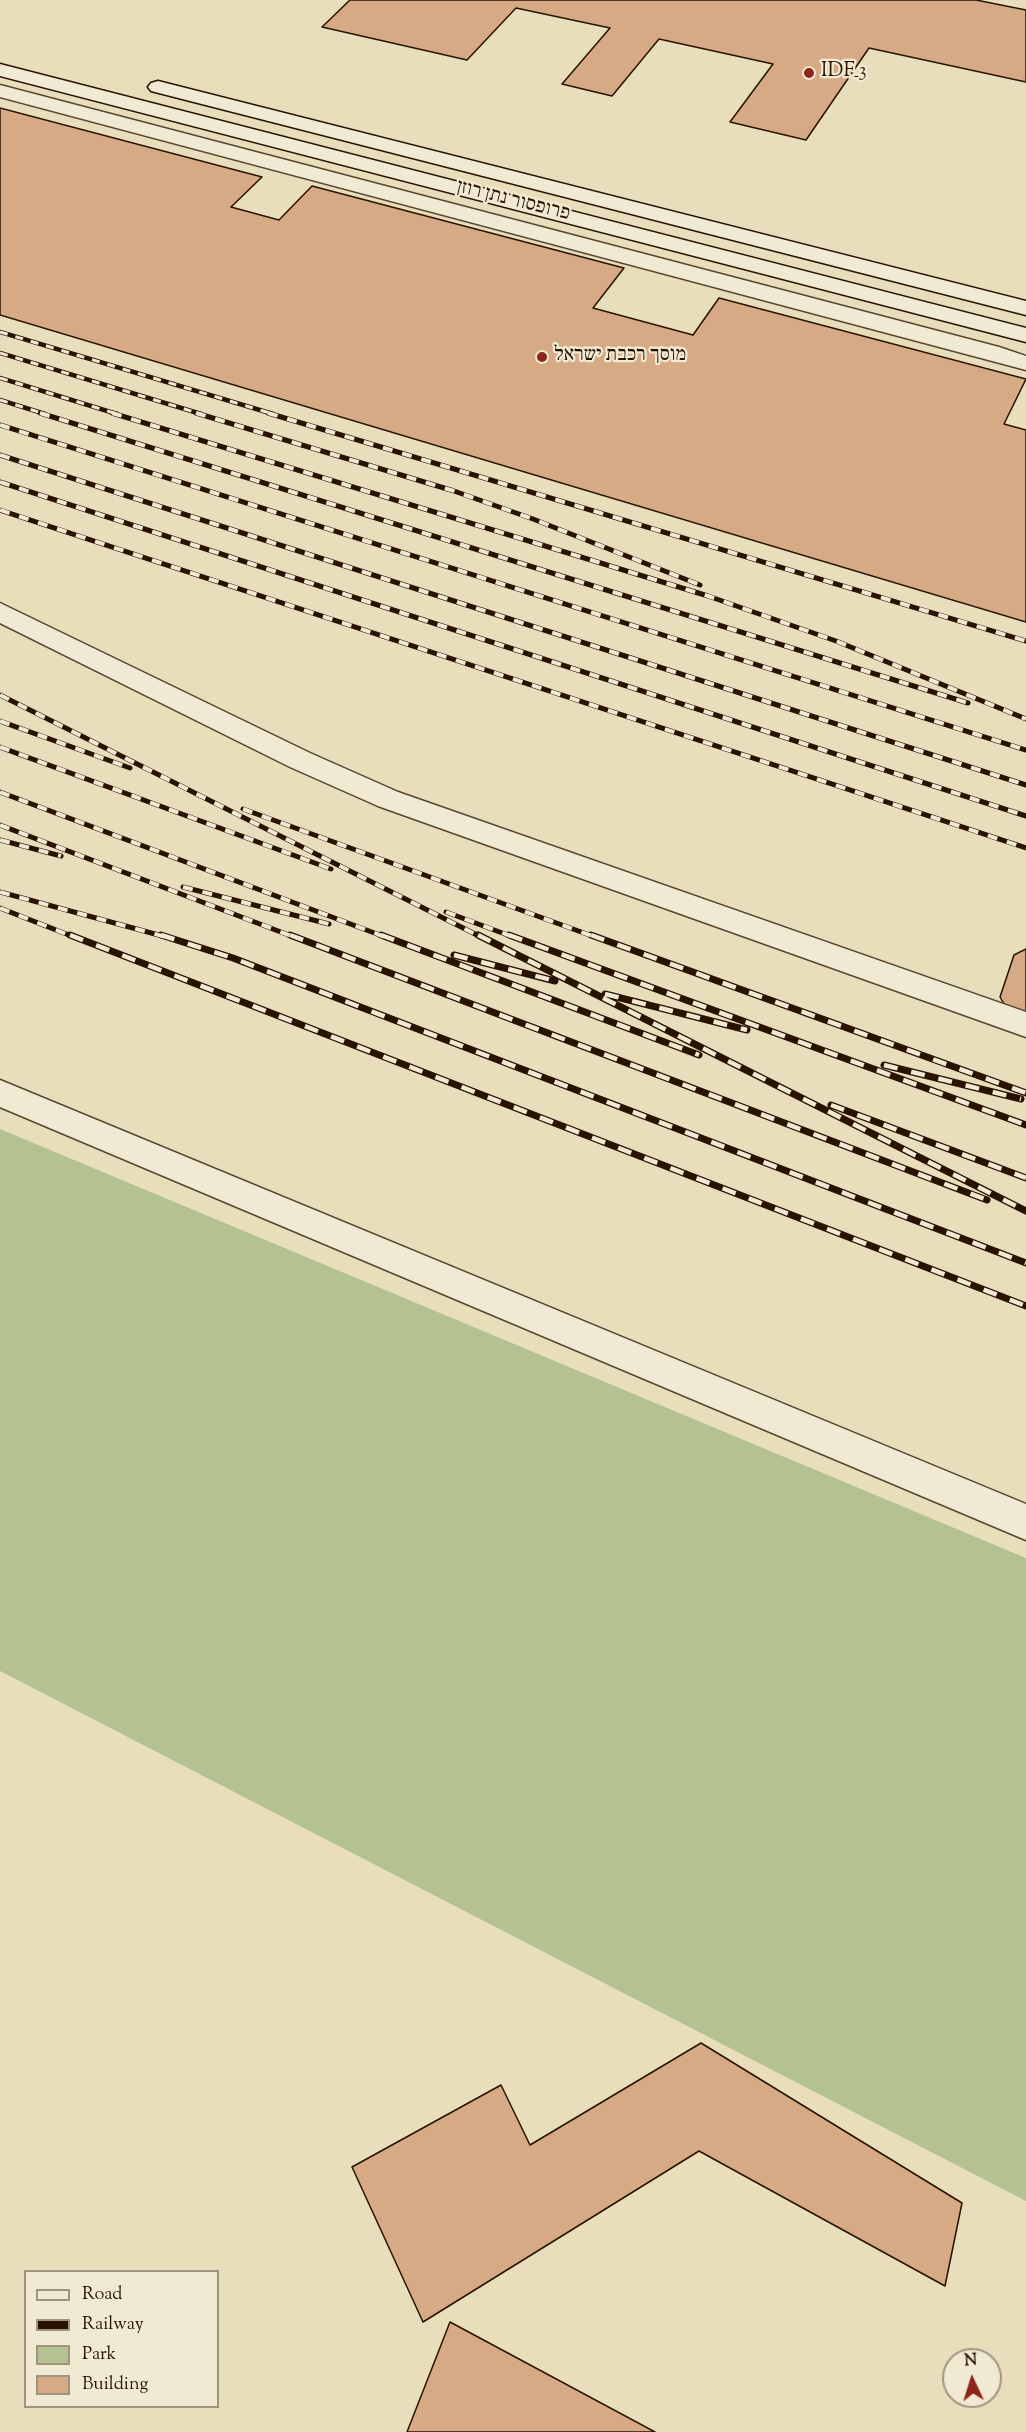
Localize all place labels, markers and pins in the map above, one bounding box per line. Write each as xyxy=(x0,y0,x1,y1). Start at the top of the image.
place label: IDF_3 xyxy=(821,61,867,85)
marker: IDF_3 xyxy=(802,66,816,80)
place label: מוסך רכבת ישראל xyxy=(554,345,686,369)
marker: מוסך רכבת ישראל xyxy=(535,350,549,364)

